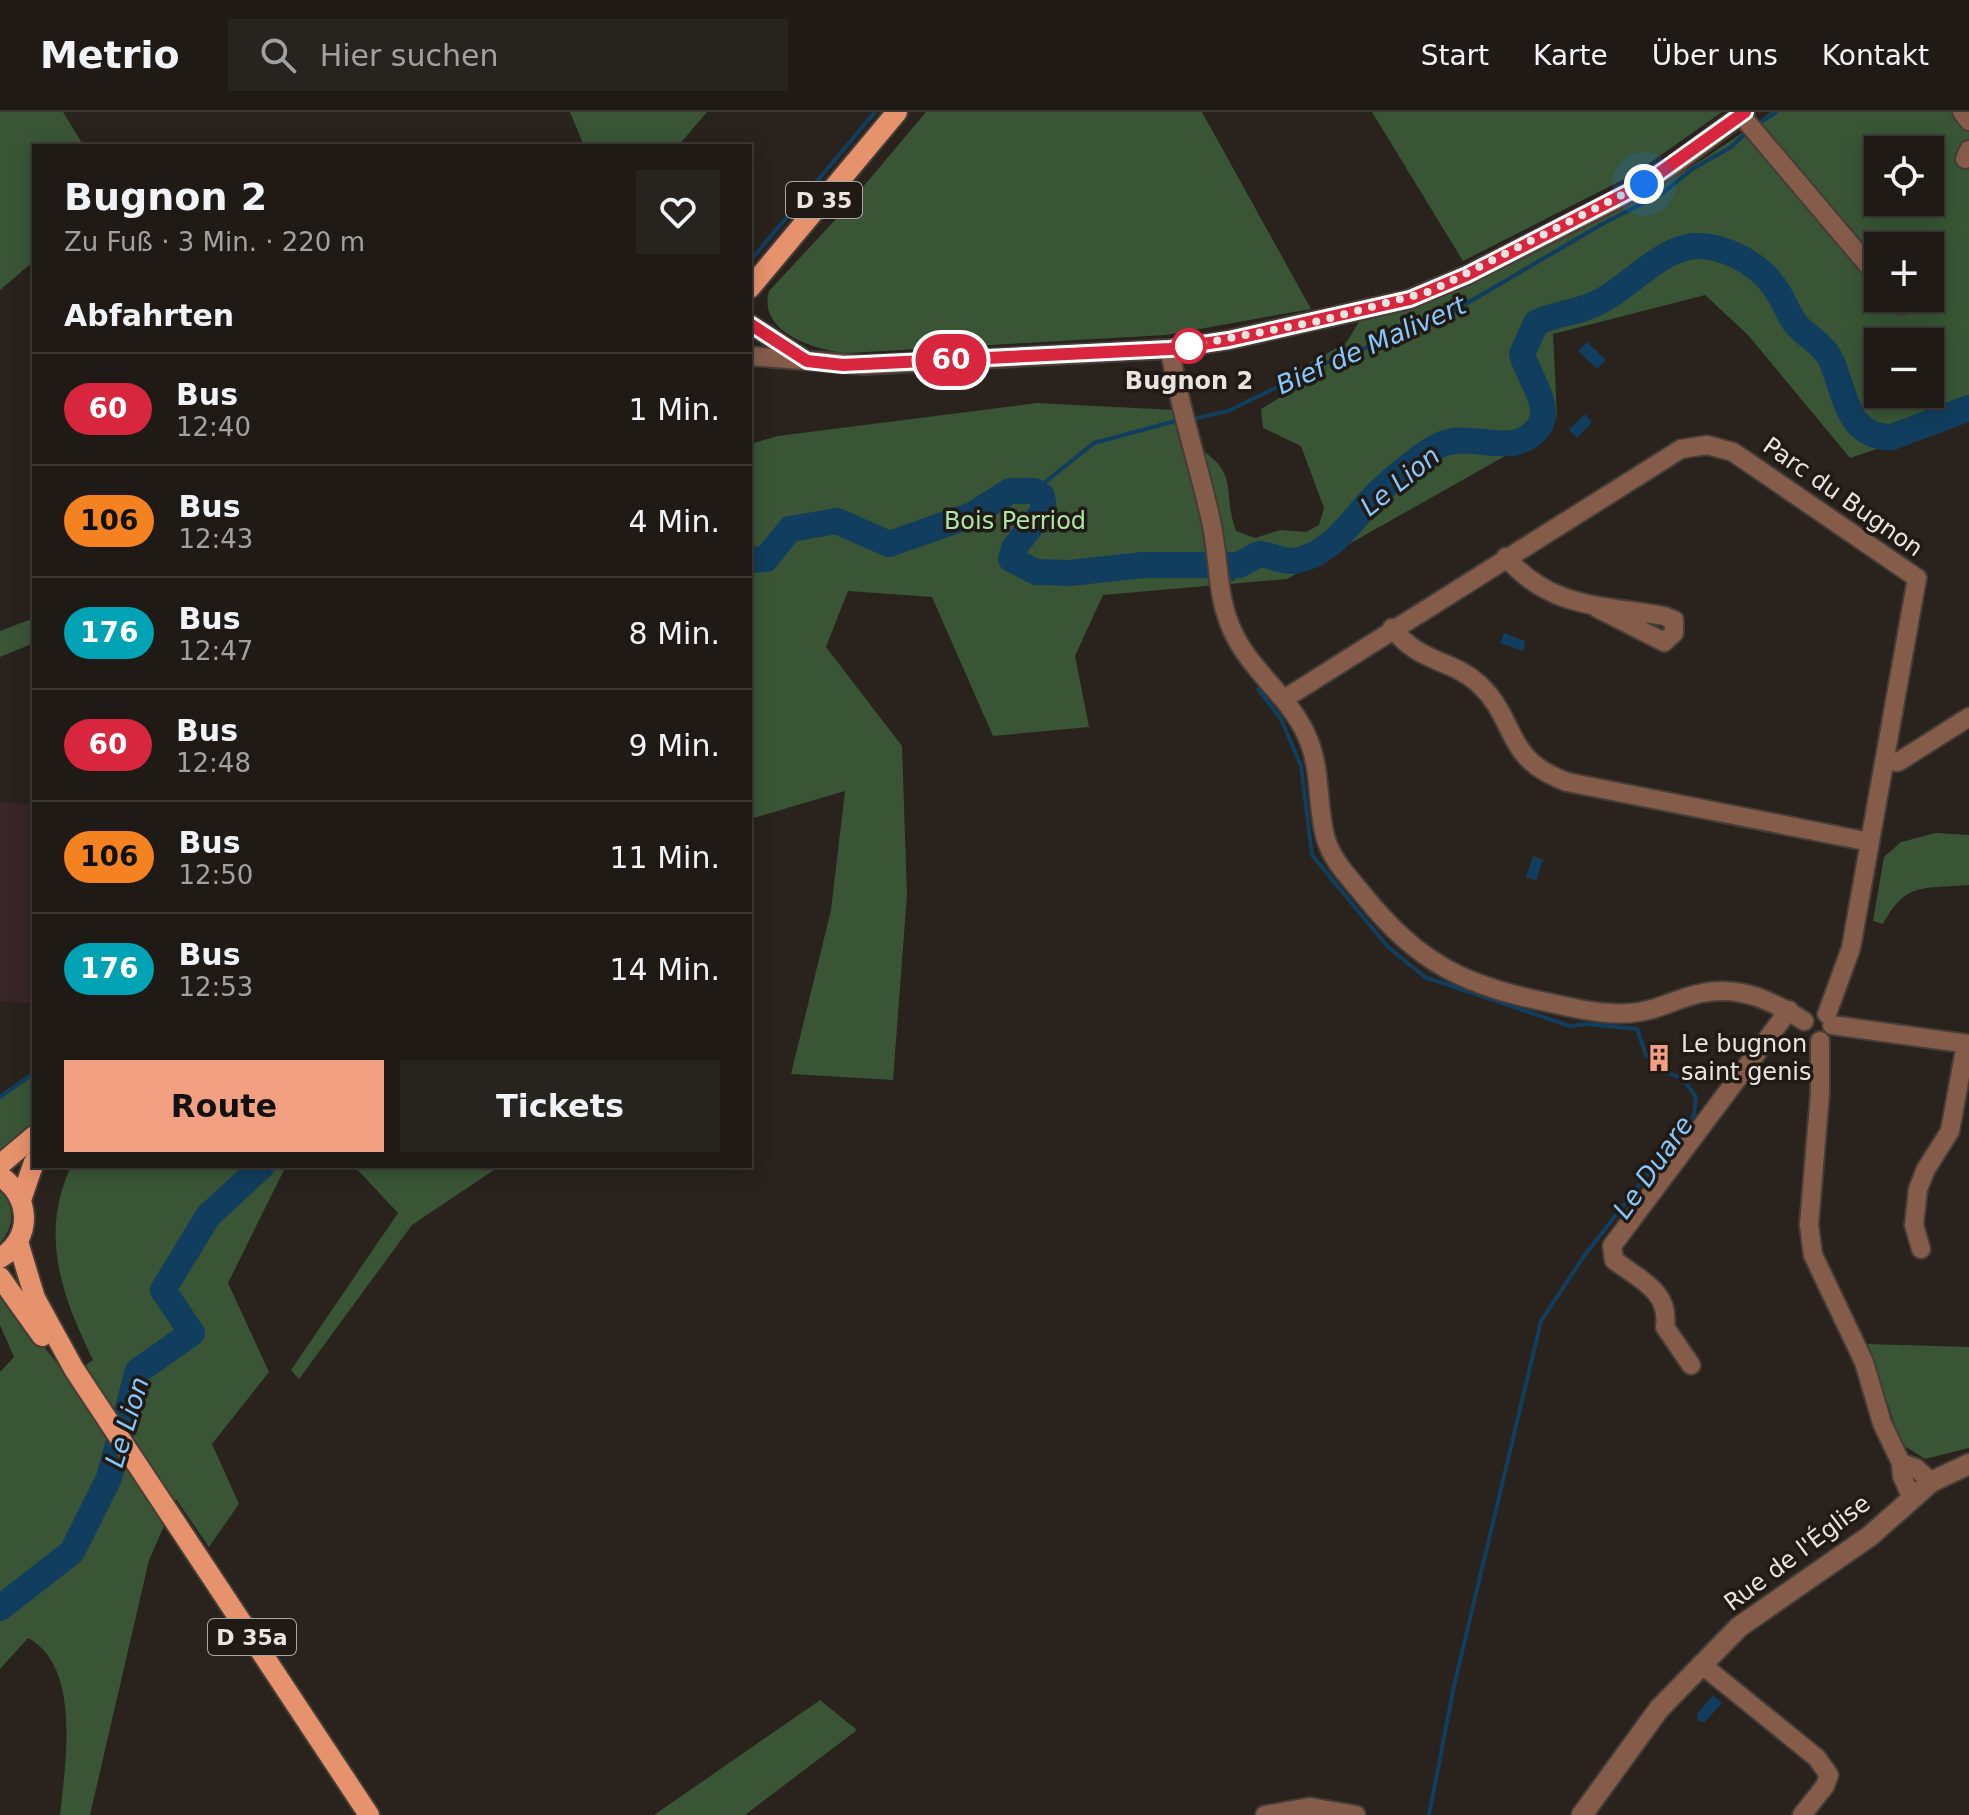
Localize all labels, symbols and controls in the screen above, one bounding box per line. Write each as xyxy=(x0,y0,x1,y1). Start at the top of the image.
search box xyxy=(228,19,788,91)
text: Metrio xyxy=(40,33,180,77)
icon: search xyxy=(256,33,300,77)
text: Hier suchen xyxy=(320,38,498,73)
text: Start xyxy=(1421,39,1489,72)
text: Karte xyxy=(1533,39,1608,72)
text: Über uns xyxy=(1652,39,1778,72)
text: Kontakt xyxy=(1822,39,1929,72)
map controls xyxy=(1864,136,1944,408)
button: locate xyxy=(1864,136,1944,216)
your location xyxy=(1624,164,1664,204)
button: heart xyxy=(636,170,720,254)
text: Bugnon 2 xyxy=(64,175,267,219)
road number: D 35 xyxy=(786,182,862,218)
text: Zu Fuß · 3 Min. · 220 m xyxy=(64,227,365,257)
button: + xyxy=(1864,232,1944,312)
water label: Bief de Malivert xyxy=(1272,289,1471,400)
text: Abfahrten xyxy=(64,298,234,333)
button: − xyxy=(1864,328,1944,408)
marker: Bugnon 2 xyxy=(1172,329,1206,363)
line badge: 60 xyxy=(915,334,987,386)
text: 60 xyxy=(932,343,970,376)
place label: Bugnon 2 xyxy=(1125,367,1253,395)
text: Bus xyxy=(176,377,238,412)
text: 60 xyxy=(89,392,127,425)
text: 1 Min. xyxy=(629,392,720,427)
text: 12:40 xyxy=(176,412,251,442)
street label: Parc du Bugnon xyxy=(1758,432,1928,562)
water label: Le Lion xyxy=(1354,440,1446,522)
text: Bus xyxy=(178,489,241,524)
text: 106 xyxy=(80,504,138,537)
text: 4 Min. xyxy=(629,504,720,539)
park label: Bois Perriod xyxy=(944,507,1086,535)
text: 12:43 xyxy=(178,524,253,554)
text: Bus xyxy=(178,601,241,636)
text: 176 xyxy=(80,616,138,649)
text: 8 Min. xyxy=(629,616,720,651)
text: 12:47 xyxy=(178,636,253,666)
text: Bus xyxy=(176,713,238,748)
text: 60 xyxy=(89,728,127,761)
text: 9 Min. xyxy=(629,728,720,763)
text: 12:48 xyxy=(176,748,251,778)
text: Bus xyxy=(178,825,241,860)
text: 106 xyxy=(80,840,138,873)
text: 11 Min. xyxy=(610,840,720,875)
text: 12:50 xyxy=(178,860,253,890)
text: Bus xyxy=(178,937,241,972)
text: 176 xyxy=(80,952,138,985)
text: 14 Min. xyxy=(610,952,720,987)
text: 12:53 xyxy=(178,972,253,1002)
place label: Le bugnon saint genis xyxy=(1681,1030,1812,1086)
building icon: Le bugnon saint genis xyxy=(1644,1043,1674,1073)
button: Route xyxy=(64,1060,384,1152)
button: Tickets xyxy=(400,1060,720,1152)
water label: Le Duare xyxy=(1607,1110,1699,1224)
water label: Le Lion xyxy=(99,1373,155,1471)
street label: Rue de l'Église xyxy=(1718,1488,1875,1617)
road number: D 35a xyxy=(208,1619,296,1655)

